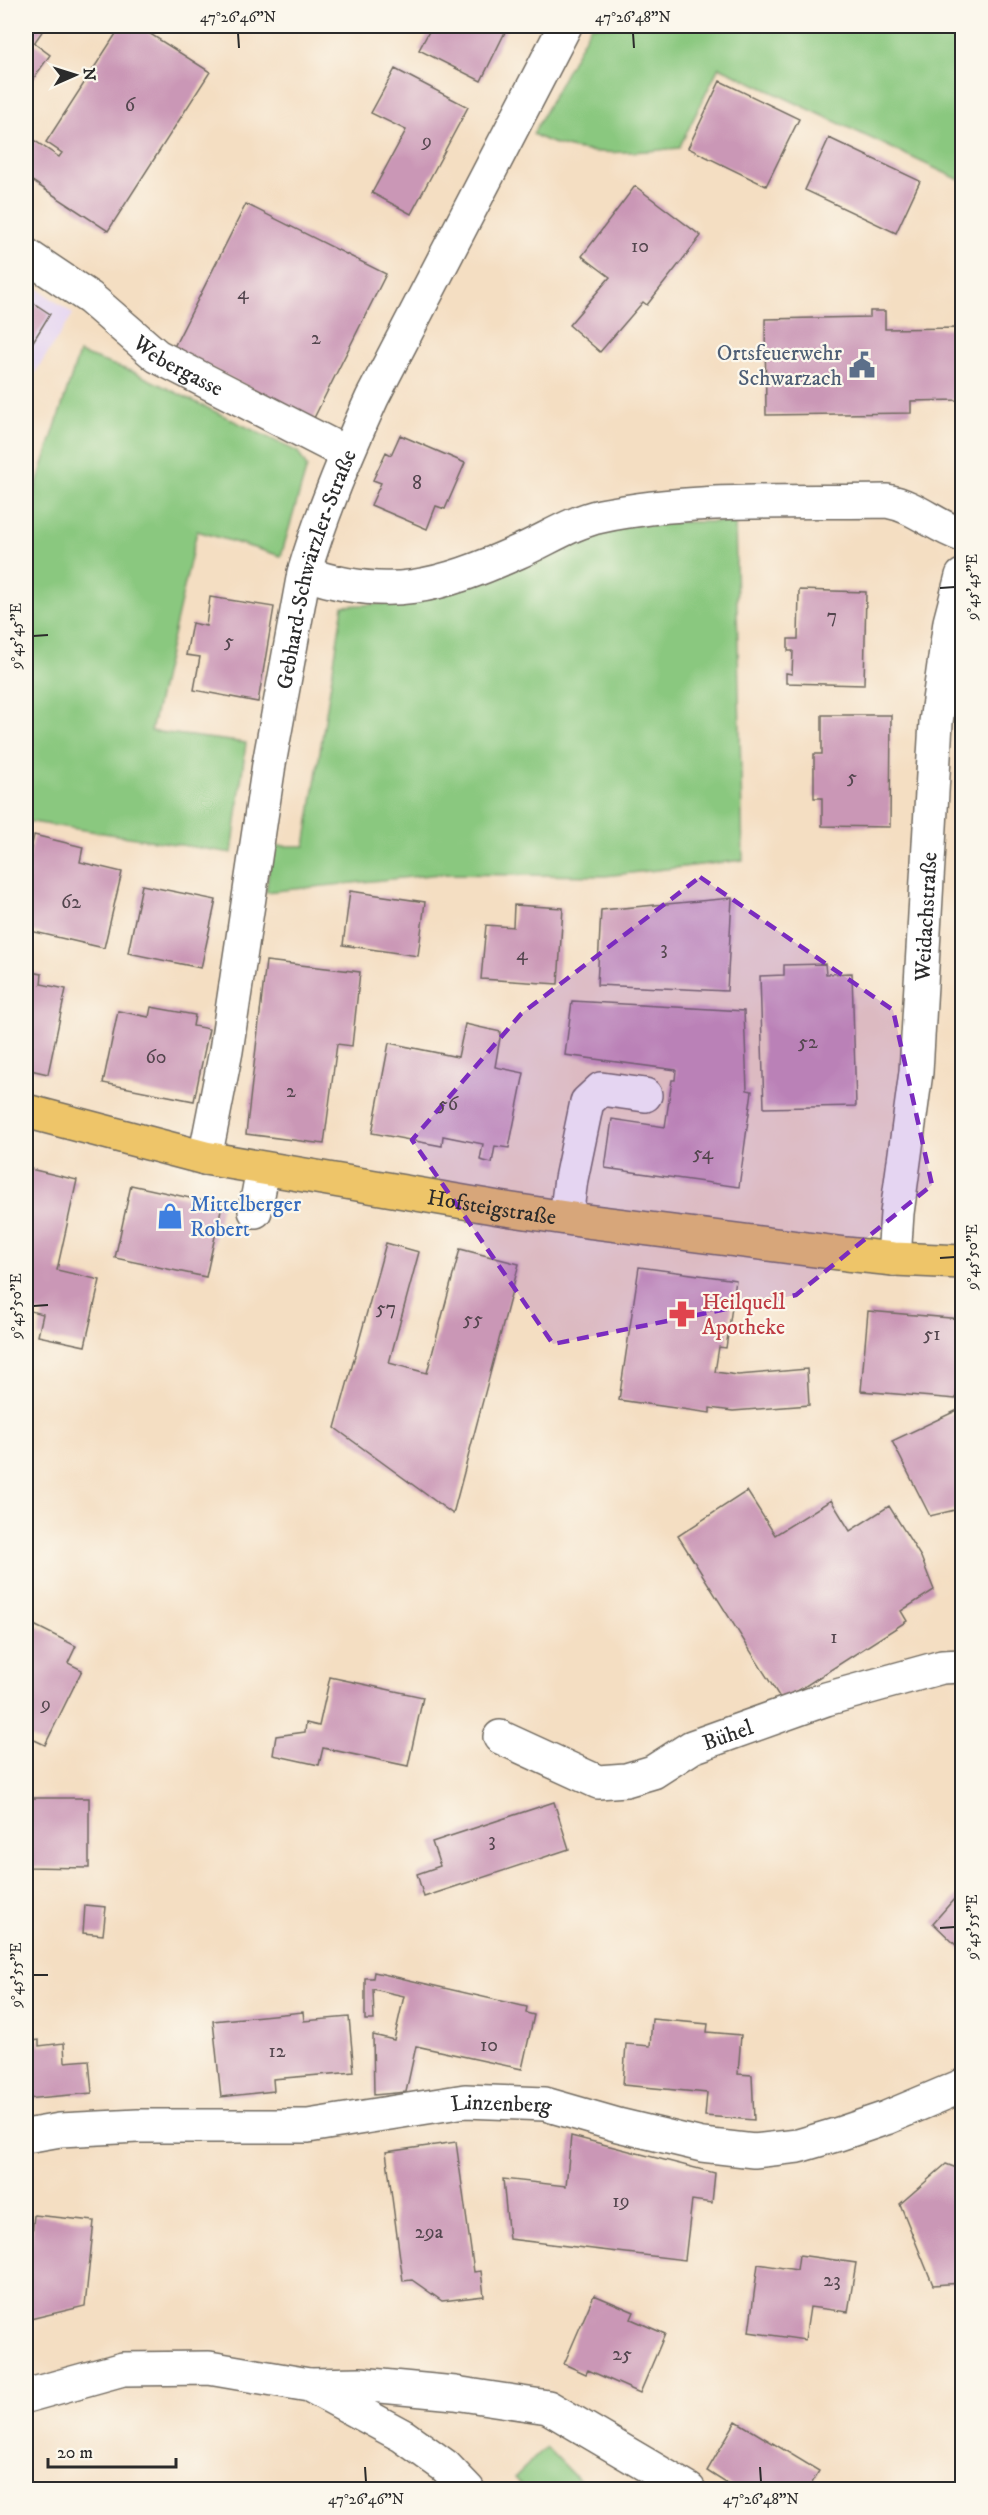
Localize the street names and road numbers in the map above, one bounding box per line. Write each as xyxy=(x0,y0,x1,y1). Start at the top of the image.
street label: Webergasse xyxy=(126,329,228,403)
street label: Gebhard-Schwärzler-Straße xyxy=(271,446,363,691)
street label: Weidachstraße xyxy=(909,851,944,983)
street label: Hofsteigstraße xyxy=(425,1184,558,1231)
street label: Bühel xyxy=(699,1714,757,1757)
street label: Linzenberg xyxy=(449,2089,555,2120)

